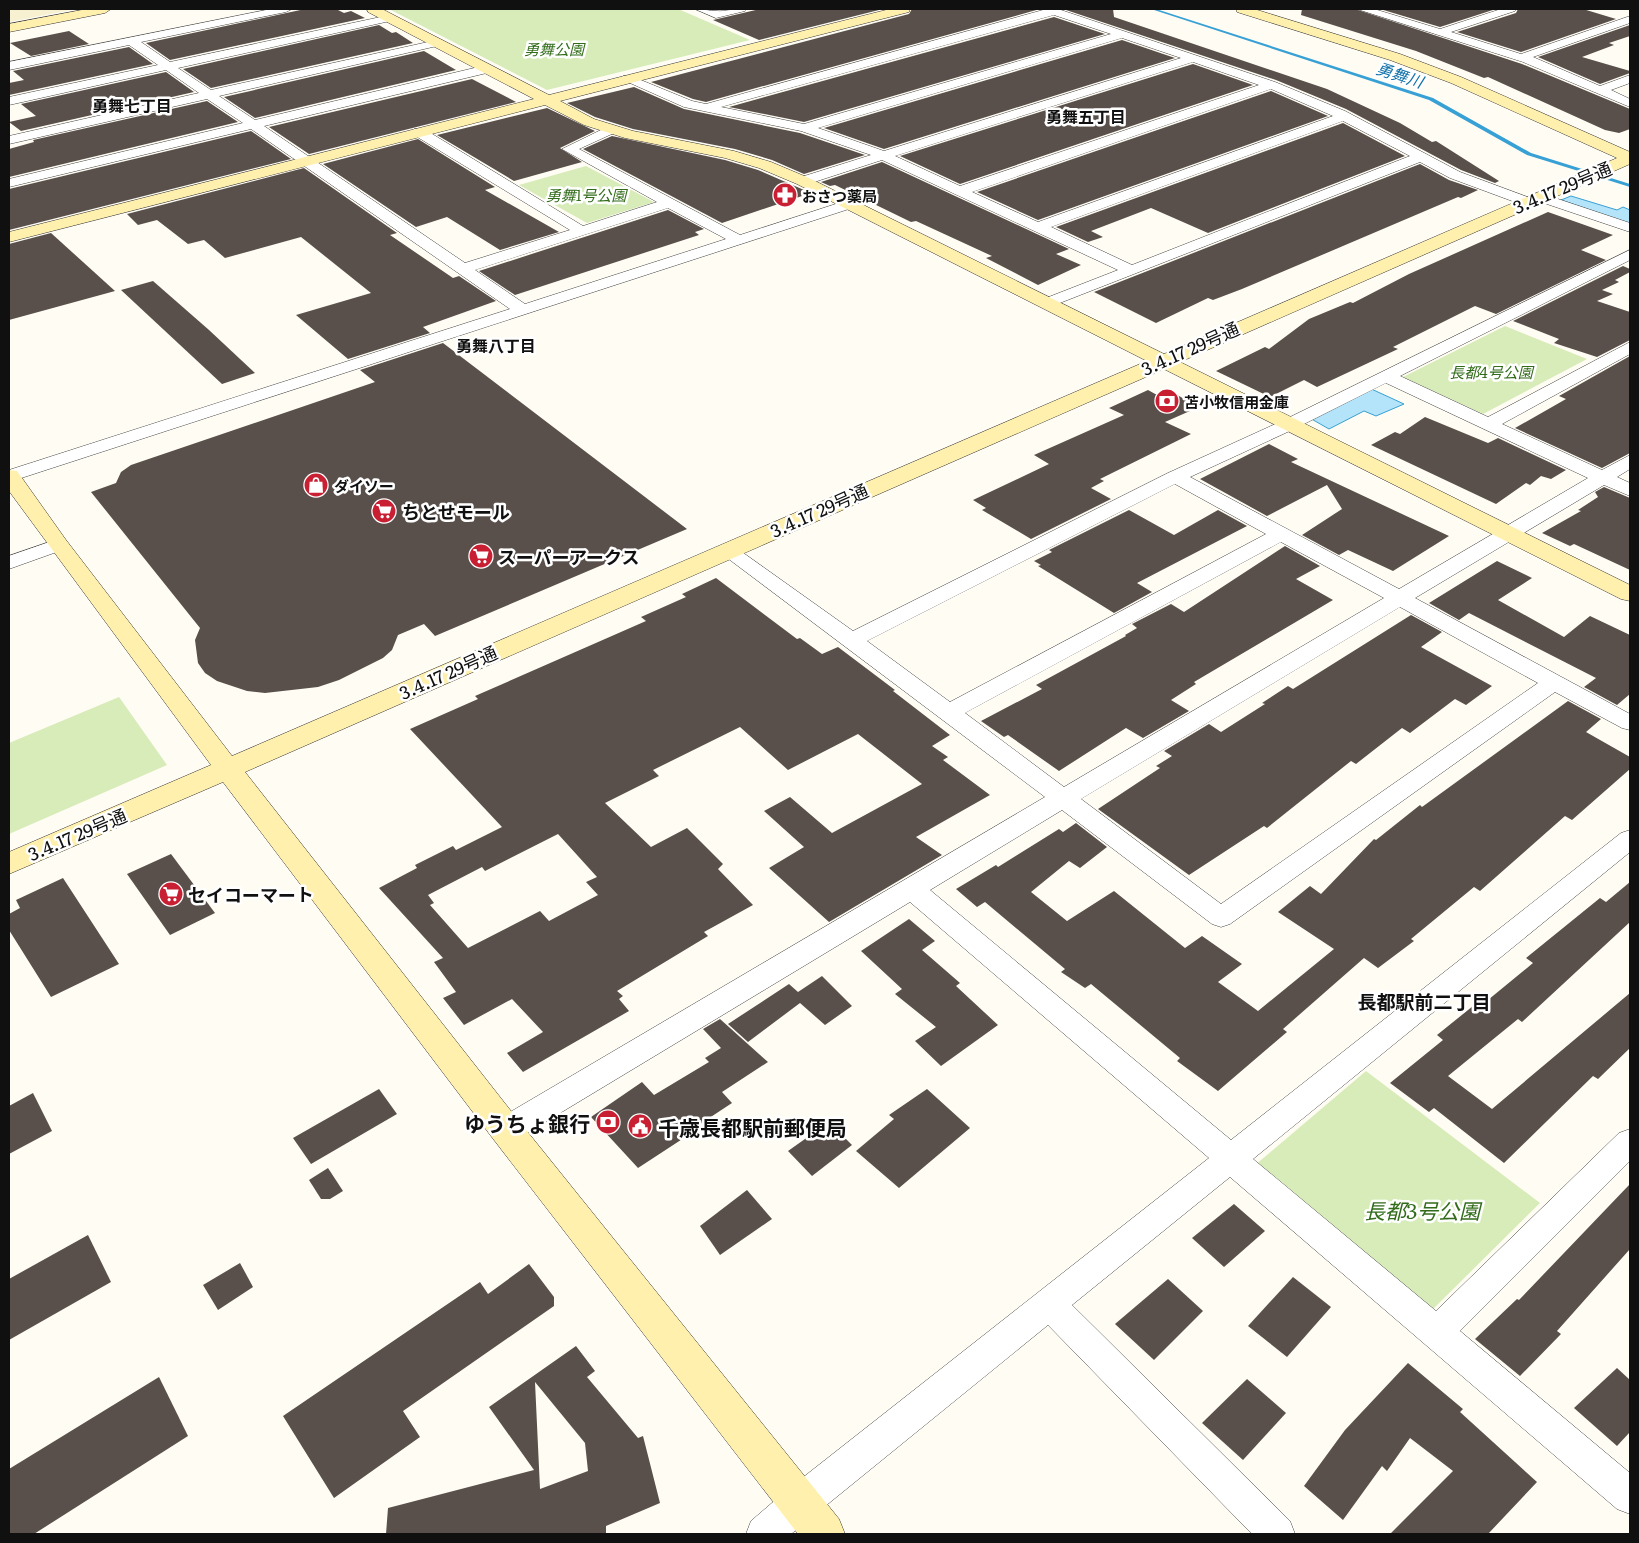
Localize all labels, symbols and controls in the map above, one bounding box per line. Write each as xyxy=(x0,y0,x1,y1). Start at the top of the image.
park label: 勇舞公園 xyxy=(524,37,586,60)
water label: 勇舞川 xyxy=(1373,55,1428,93)
district label: 勇舞七丁目 xyxy=(92,93,172,117)
district label: 勇舞五丁目 xyxy=(1046,104,1126,128)
street label: 3.4.17 29号通 xyxy=(1508,154,1616,220)
pharmacy icon: おさつ薬局 xyxy=(772,182,798,208)
park label: 勇舞1号公園 xyxy=(546,183,628,206)
place label: おさつ薬局 xyxy=(802,184,877,207)
street label: 3.4.17 29号通 xyxy=(1137,314,1243,382)
district label: 勇舞八丁目 xyxy=(456,333,536,357)
park label: 長都4号公園 xyxy=(1449,360,1535,383)
bank icon: 苫小牧信用金庫 xyxy=(1154,388,1180,414)
place label: 苫小牧信用金庫 xyxy=(1184,390,1289,413)
shop icon: ダイソー xyxy=(303,472,329,498)
place label: ダイソー xyxy=(334,474,394,497)
street label: 3.4.17 29号通 xyxy=(766,476,872,544)
supermarket icon: ちとせモール xyxy=(371,498,397,524)
place label: ちとせモール xyxy=(402,498,510,525)
supermarket icon: スーパーアークス xyxy=(468,543,494,569)
place label: スーパーアークス xyxy=(498,543,639,570)
street label: 3.4.17 29号通 xyxy=(395,638,501,706)
street label: 3.4.17 29号通 xyxy=(23,801,131,867)
supermarket icon: セイコーマート xyxy=(158,881,184,907)
place label: セイコーマート xyxy=(188,881,314,908)
district label: 長都駅前二丁目 xyxy=(1357,987,1491,1015)
place label: ゆうちょ銀行 xyxy=(464,1107,590,1138)
bank icon: ゆうちょ銀行 xyxy=(595,1109,621,1135)
place label: 千歳長都駅前郵便局 xyxy=(658,1111,847,1142)
public building icon: 千歳長都駅前郵便局 xyxy=(627,1113,653,1139)
park label: 長都3号公園 xyxy=(1364,1194,1483,1225)

